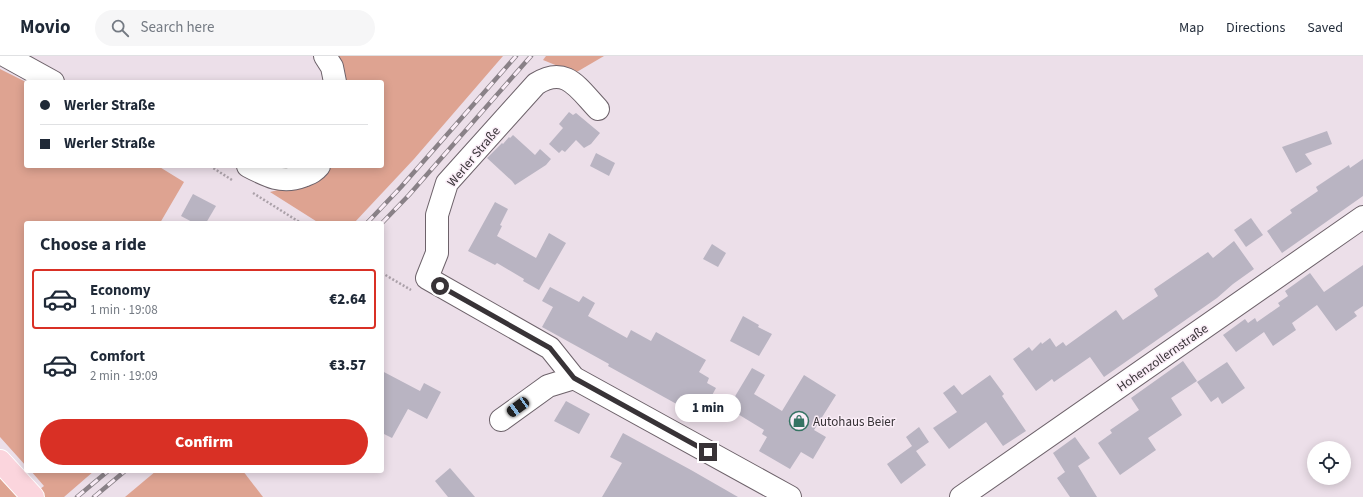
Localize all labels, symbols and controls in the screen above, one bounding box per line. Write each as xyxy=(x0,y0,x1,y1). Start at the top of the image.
search box xyxy=(95,10,375,46)
text: Movio xyxy=(20,14,71,41)
icon: search xyxy=(109,17,131,39)
text: Search here xyxy=(141,17,215,38)
text: Map xyxy=(1179,18,1204,38)
text: Directions xyxy=(1226,18,1285,38)
text: Saved xyxy=(1307,18,1343,38)
text: Werler Straße xyxy=(64,95,155,116)
street label: Werler Straße xyxy=(443,123,504,191)
text: Werler Straße xyxy=(64,133,155,154)
text: Choose a ride xyxy=(40,232,146,257)
route start xyxy=(431,277,449,295)
text: Economy xyxy=(90,280,151,301)
icon: car xyxy=(42,281,78,317)
text: €2.64 xyxy=(329,289,366,310)
text: 1 min · 19:08 xyxy=(90,301,158,319)
street label: Hohenzollernstraße xyxy=(1113,320,1212,396)
text: Comfort xyxy=(90,346,145,367)
icon: car xyxy=(42,347,78,383)
text: €3.57 xyxy=(329,355,366,376)
text: 2 min · 19:09 xyxy=(90,367,158,385)
callout: 1 min xyxy=(675,394,741,422)
car xyxy=(505,395,531,419)
text: 1 min xyxy=(692,399,724,417)
shop icon: Autohaus Beier xyxy=(788,410,810,432)
place label: Autohaus Beier xyxy=(813,413,896,431)
button: Confirm xyxy=(40,419,368,465)
map controls xyxy=(1307,441,1351,485)
button: locate xyxy=(1307,441,1351,485)
route end xyxy=(699,443,717,461)

